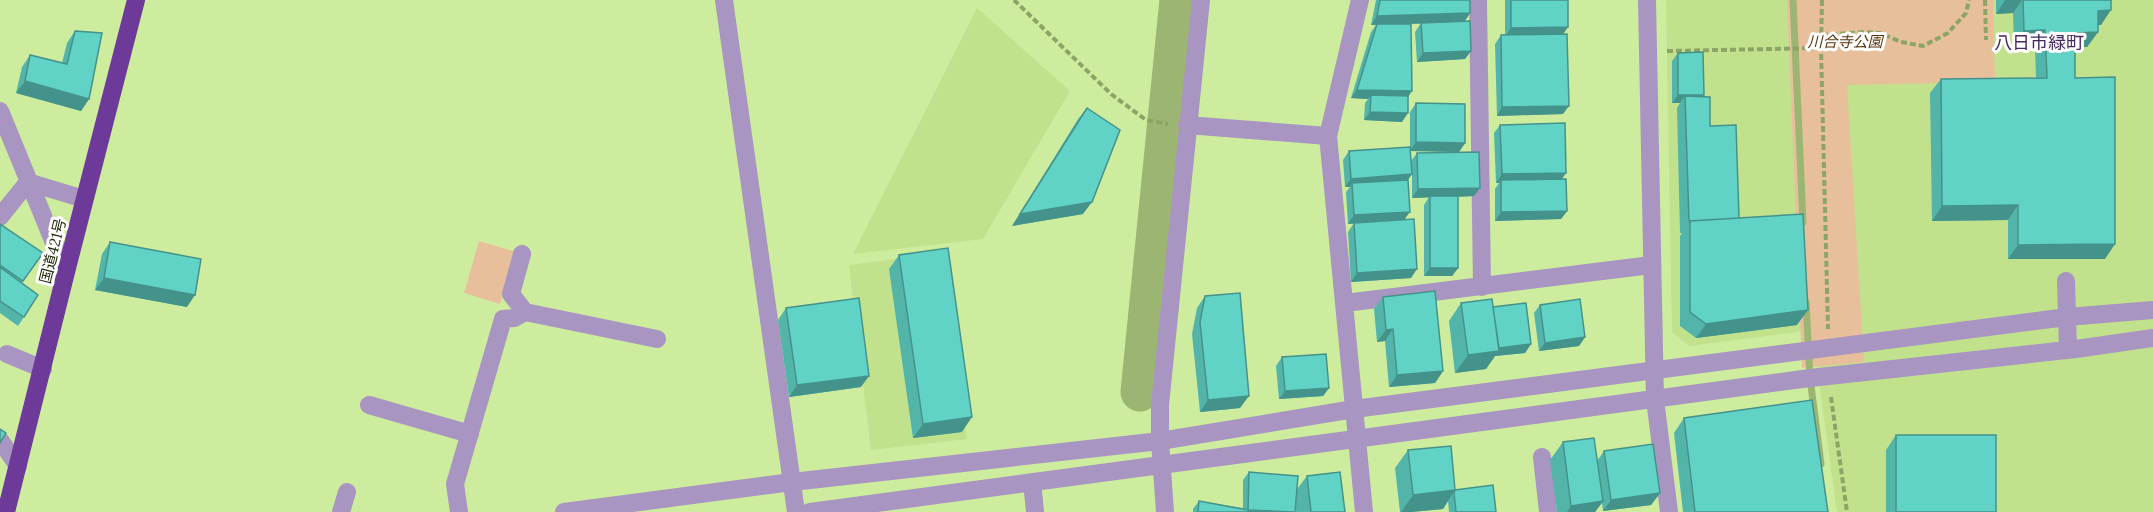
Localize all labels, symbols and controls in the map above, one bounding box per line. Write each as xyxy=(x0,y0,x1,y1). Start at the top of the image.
district label: 八日市緑町 xyxy=(1994,31,2084,54)
park label: 川合寺公園 xyxy=(1807,32,1884,51)
street label: 国道421号 xyxy=(35,216,70,286)

